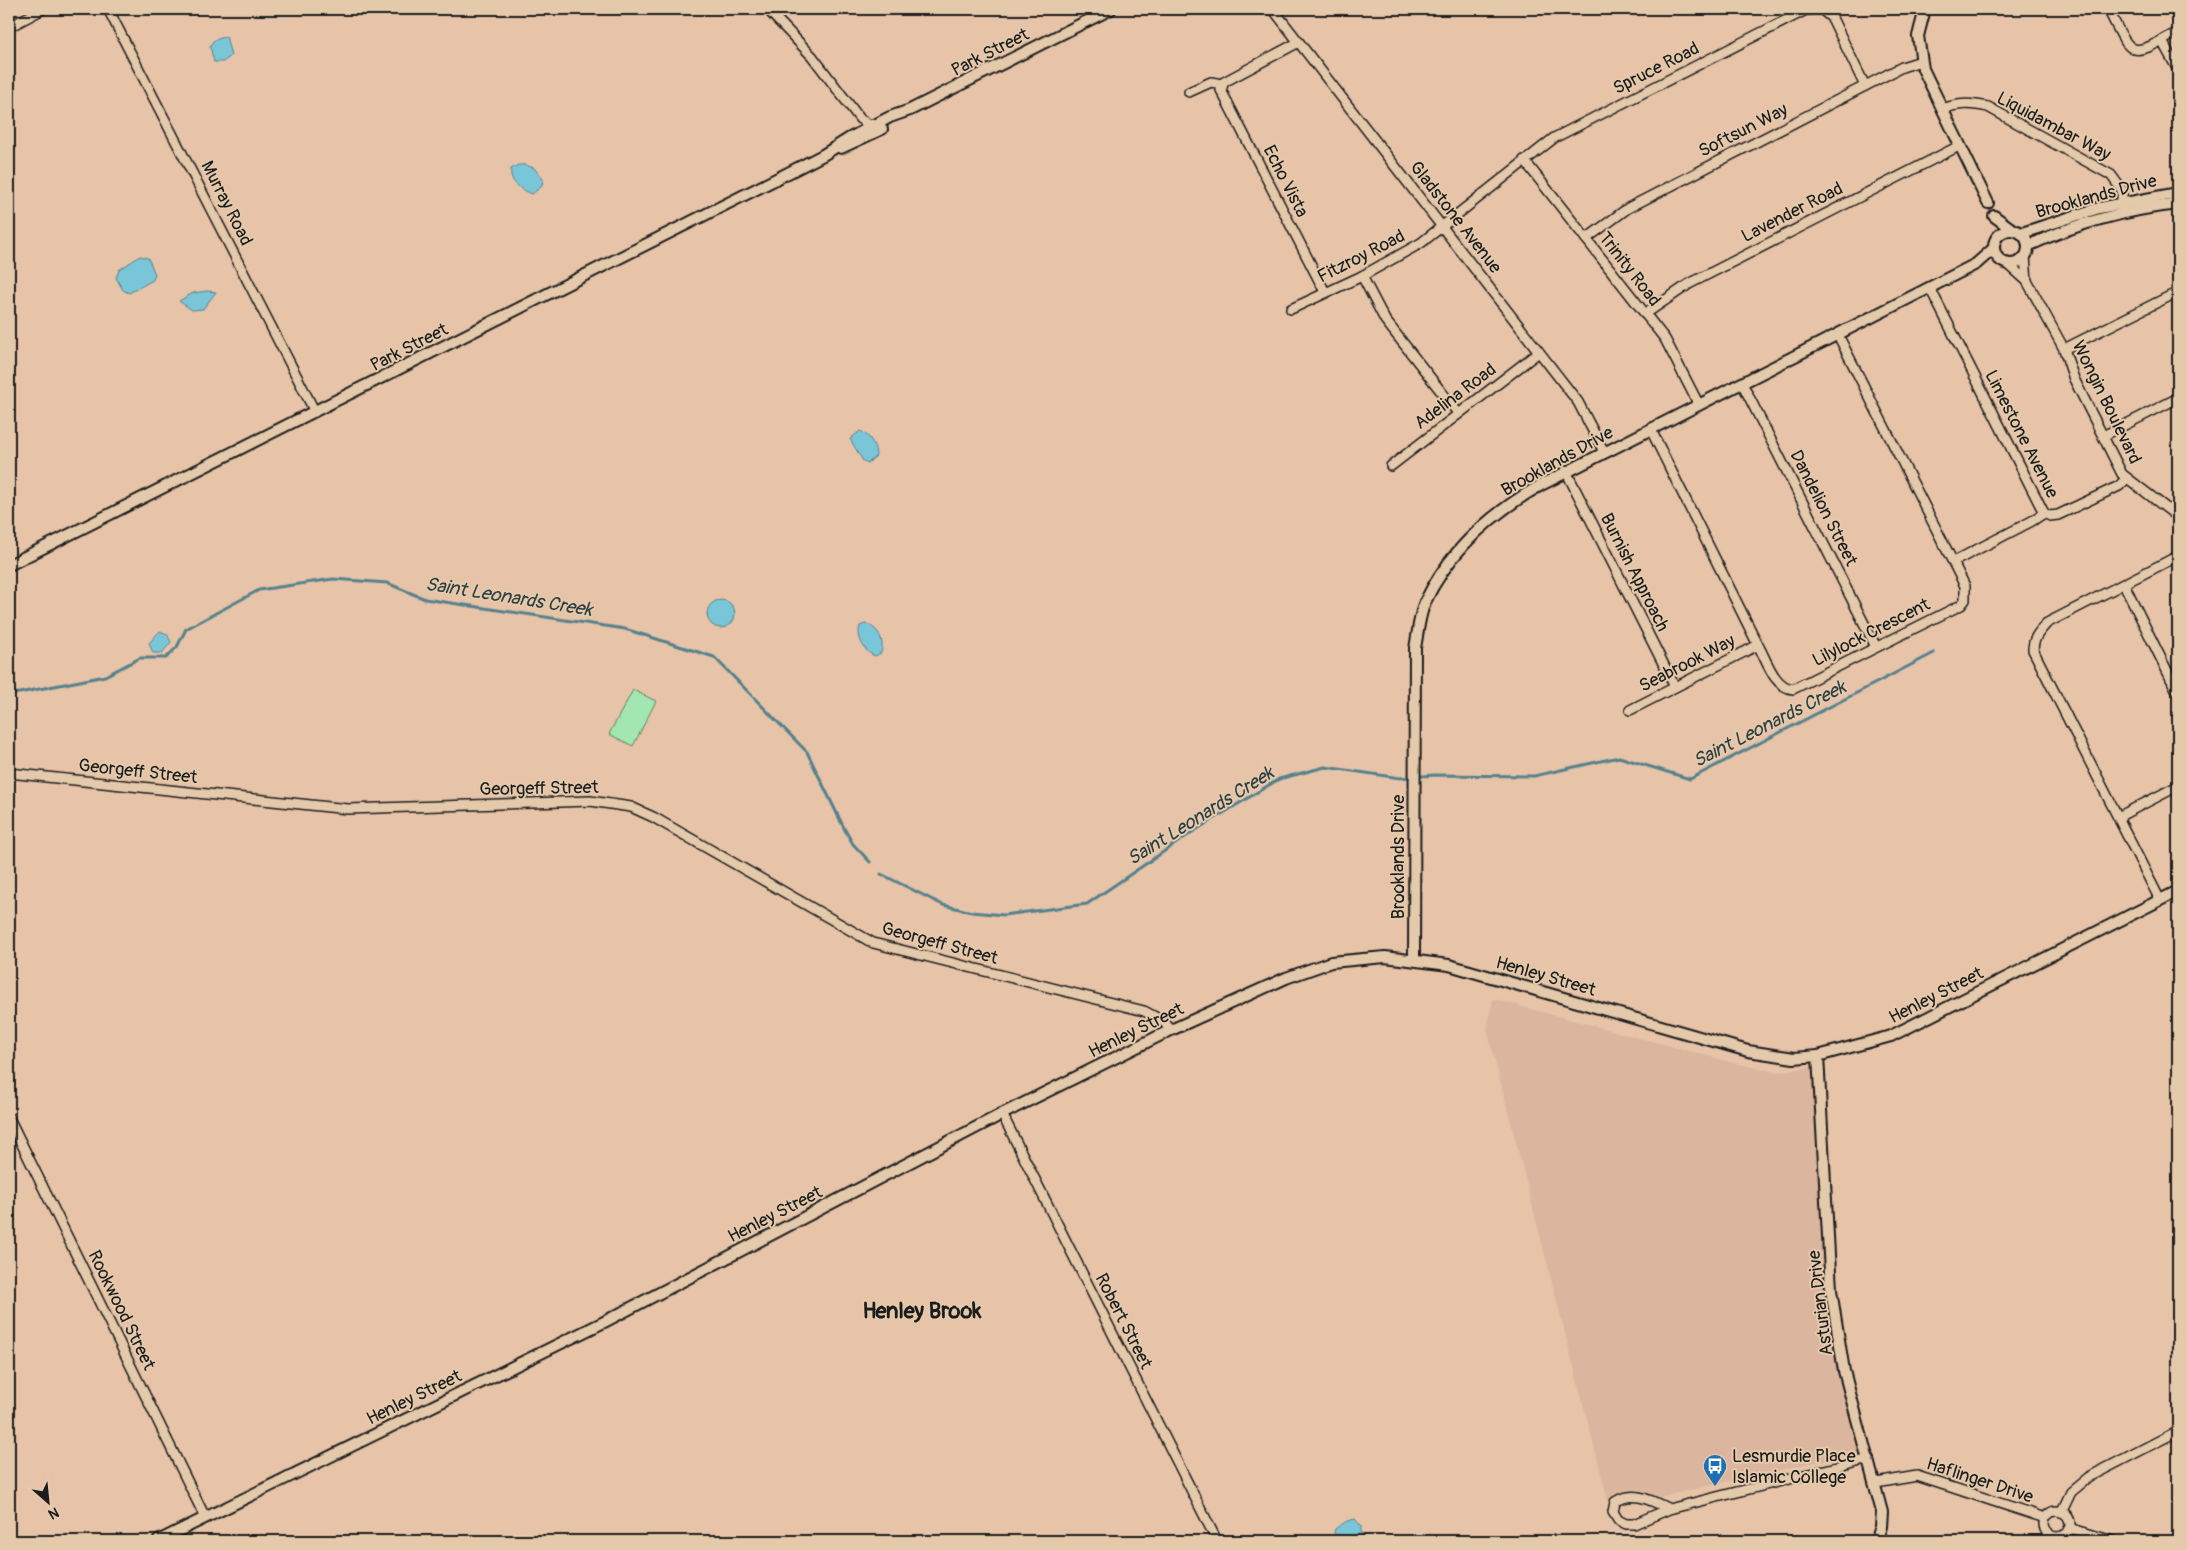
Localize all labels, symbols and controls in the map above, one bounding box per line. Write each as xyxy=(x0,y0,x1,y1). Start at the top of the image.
street label: Park Street xyxy=(947,23,1034,82)
street label: Spruce Road xyxy=(1609,37,1703,100)
street label: Liquidambar Way xyxy=(1993,87,2115,166)
street label: Softsun Way xyxy=(1695,98,1792,163)
street label: Echo Vista xyxy=(1258,141,1314,221)
street label: Murray Road xyxy=(195,157,258,249)
street label: Gladstone Avenue xyxy=(1405,157,1507,278)
street label: Brooklands Drive xyxy=(2033,169,2159,224)
street label: Lavender Road xyxy=(1738,177,1847,248)
street label: Fitzroy Road xyxy=(1314,225,1409,288)
street label: Trinity Road xyxy=(1593,227,1666,311)
street label: Park Street xyxy=(366,318,453,377)
street label: Wongin Boulevard xyxy=(2067,337,2146,468)
street label: Adelina Road xyxy=(1410,358,1501,435)
street label: Limestone Avenue xyxy=(1979,366,2064,502)
street label: Brooklands Drive xyxy=(1497,421,1617,502)
street label: Dandelion Street xyxy=(1784,446,1863,571)
street label: Burnish Approach xyxy=(1595,509,1674,635)
water label: Saint Leonards Creek xyxy=(424,572,596,622)
street label: Lilylock Crescent xyxy=(1809,593,1935,672)
street label: Seabrook Way xyxy=(1635,629,1739,697)
water label: Saint Leonards Creek xyxy=(1689,674,1852,773)
street label: Georgeff Street xyxy=(77,754,199,789)
water label: Saint Leonards Creek xyxy=(1123,760,1280,871)
street label: Georgeff Street xyxy=(479,776,600,801)
street label: Brooklands Drive xyxy=(1387,795,1410,919)
street label: Georgeff Street xyxy=(879,917,1001,970)
street label: Henley Street xyxy=(1493,951,1599,1002)
street label: Henley Street xyxy=(1885,961,1988,1029)
street label: Henley Street xyxy=(1085,997,1188,1063)
street label: Henley Street xyxy=(724,1180,827,1248)
street label: Rookwood Street xyxy=(83,1247,161,1374)
street label: Asturian Drive xyxy=(1803,1249,1838,1357)
street label: Robert Street xyxy=(1090,1270,1158,1374)
district label: Henley Brook xyxy=(863,1297,982,1325)
street label: Henley Street xyxy=(363,1364,466,1430)
place label: Lesmurdie Place Islamic College xyxy=(1732,1445,1856,1489)
street label: Haflinger Drive xyxy=(1923,1452,2036,1509)
bus stop icon: Lesmurdie Place Islamic College xyxy=(1702,1453,1728,1487)
north arrow xyxy=(22,1478,72,1528)
text: N xyxy=(46,1503,62,1523)

